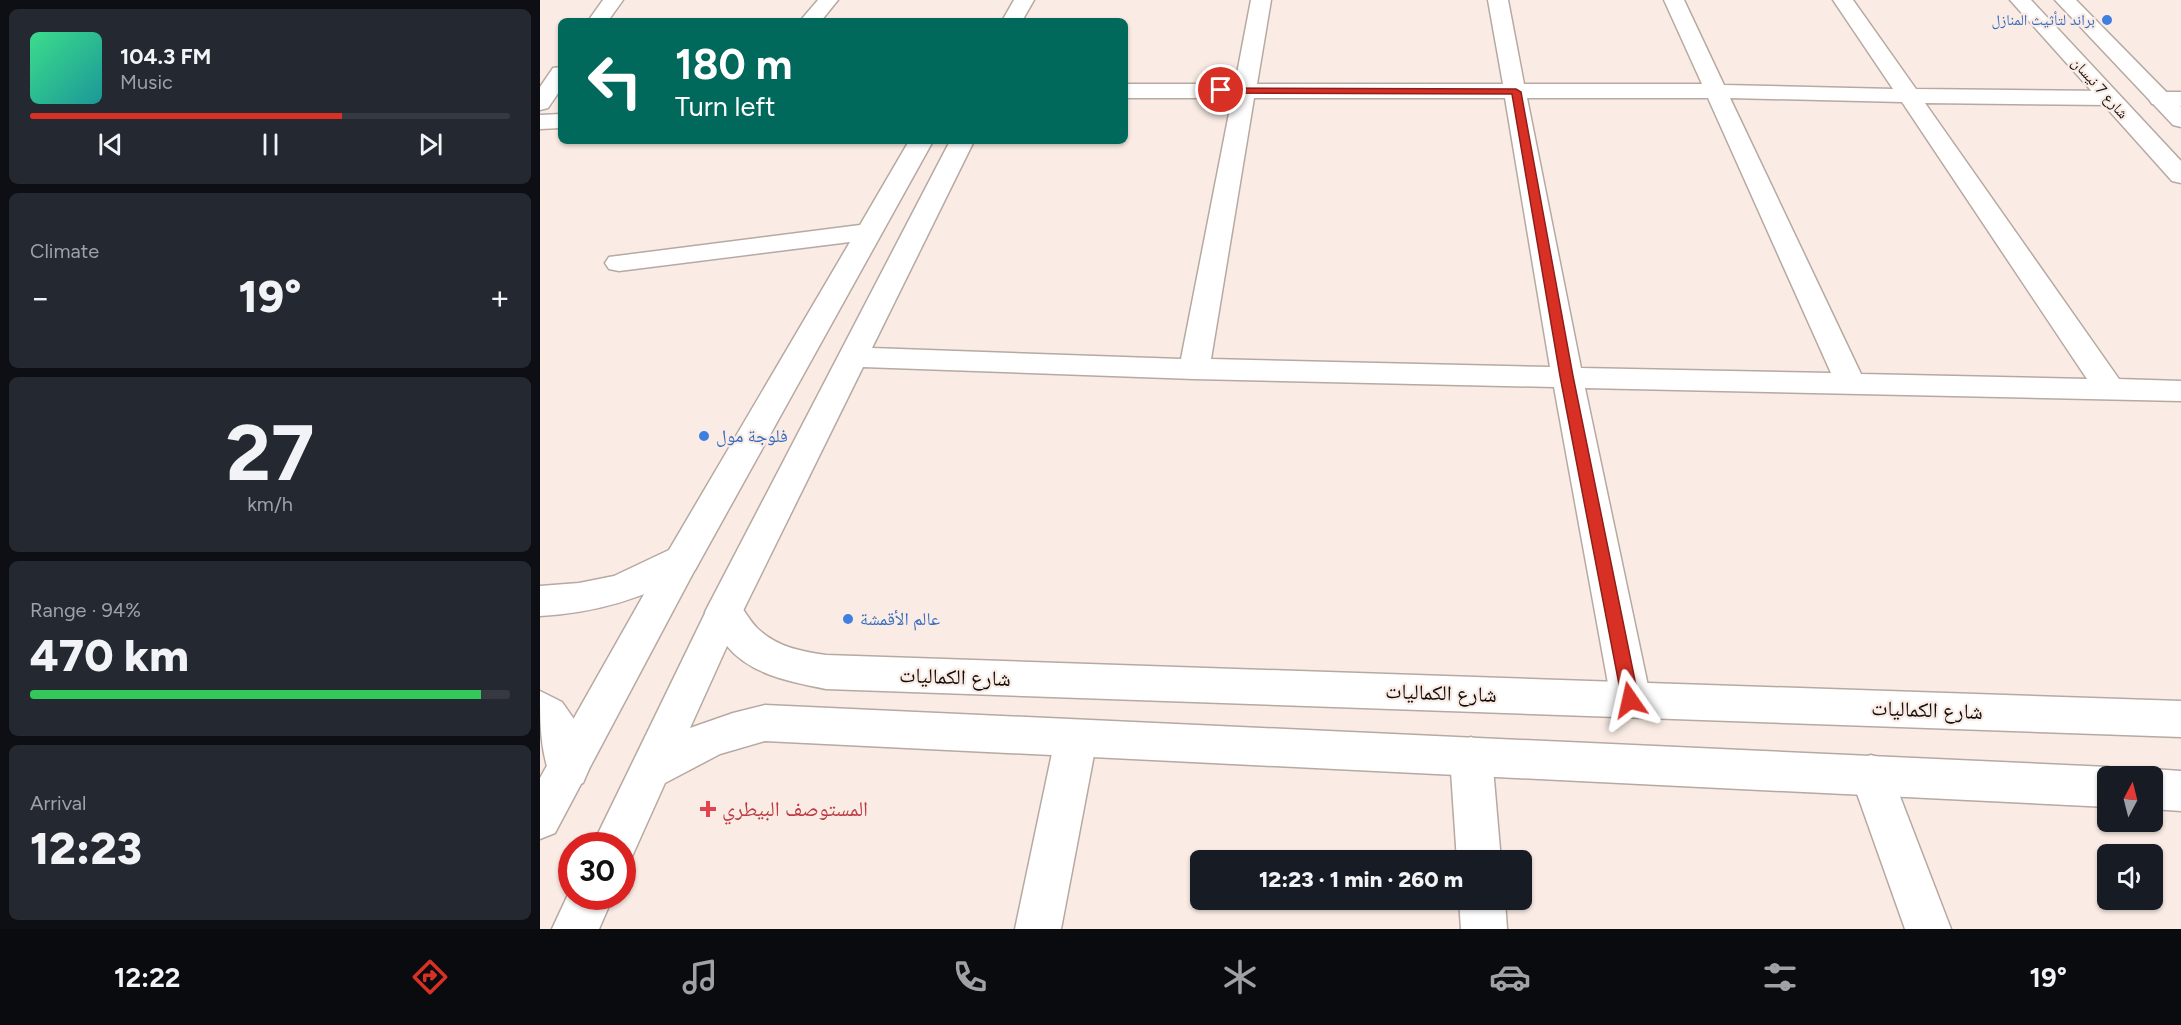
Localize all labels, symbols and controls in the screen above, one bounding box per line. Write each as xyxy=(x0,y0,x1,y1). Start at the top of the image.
place label: براند لتأثيث المنازل xyxy=(1992,11,2095,30)
marker: براند لتأثيث المنازل xyxy=(2100,13,2114,27)
text: 180 m xyxy=(675,39,792,90)
icon: left xyxy=(576,42,654,120)
text: 104.3 FM xyxy=(120,43,211,70)
street label: شارع 7 نيسان xyxy=(2067,54,2132,123)
pin xyxy=(1195,64,1246,115)
text: Music xyxy=(120,70,173,94)
icon: arrive xyxy=(1204,73,1237,106)
text: Turn left xyxy=(675,90,775,123)
icon: previous xyxy=(94,128,127,161)
icon: pause xyxy=(254,128,287,161)
icon: next xyxy=(414,128,447,161)
text: Climate xyxy=(30,239,99,263)
text: 19° xyxy=(239,269,301,323)
text: − xyxy=(30,278,51,317)
text: + xyxy=(489,278,510,317)
text: 27 xyxy=(226,406,314,500)
place label: فلوجة مول xyxy=(716,425,788,447)
marker: فلوجة مول xyxy=(697,429,711,443)
text: km/h xyxy=(247,492,293,516)
text: Range · 94% xyxy=(30,598,141,622)
place label: عالم الأقمشة xyxy=(860,608,940,631)
marker: عالم الأقمشة xyxy=(841,612,855,626)
text: 470 km xyxy=(30,628,189,682)
street label: شارع الكماليات xyxy=(899,662,1011,692)
position arrow xyxy=(1598,668,1662,732)
street label: شارع الكماليات xyxy=(1385,678,1497,708)
street label: شارع الكماليات xyxy=(1871,695,1983,725)
north arrow xyxy=(2097,766,2163,832)
map controls xyxy=(2097,766,2163,910)
text: Arrival xyxy=(30,791,86,815)
place label: المستوصف البيطري xyxy=(722,796,868,825)
marker: المستوصف البيطري xyxy=(699,800,717,818)
text: 12:23 xyxy=(30,821,142,875)
speed limit sign: 30 xyxy=(558,832,636,910)
button: sound xyxy=(2097,844,2163,910)
text: 12:23 · 1 min · 260 m xyxy=(1259,866,1463,893)
icon: directions xyxy=(409,956,451,998)
icon: music xyxy=(679,956,721,998)
icon: phone xyxy=(949,956,991,998)
icon: climate xyxy=(1219,956,1261,998)
icon: car xyxy=(1489,956,1531,998)
icon: filters xyxy=(1759,956,1801,998)
text: 12:22 xyxy=(114,961,181,994)
text: 19° xyxy=(2030,961,2067,994)

